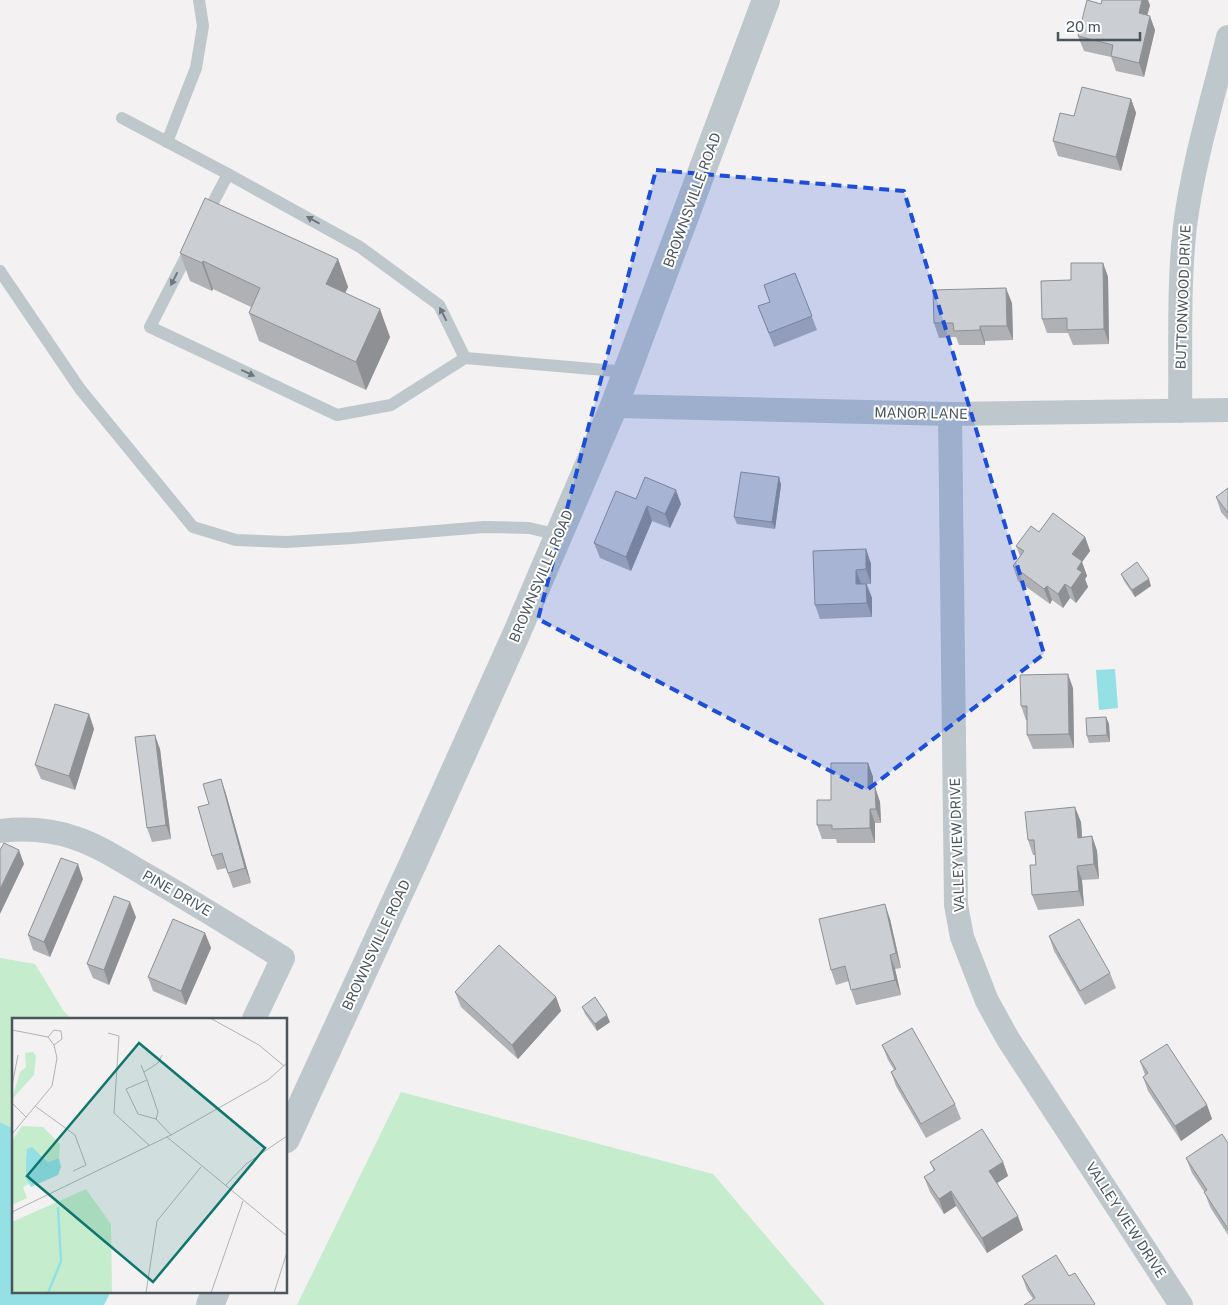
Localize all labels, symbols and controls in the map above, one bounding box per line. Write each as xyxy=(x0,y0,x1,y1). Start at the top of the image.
scale bar xyxy=(1058,10,1140,42)
text: 20 m xyxy=(1066,18,1101,35)
street label: BROWNSVILLE ROAD xyxy=(660,130,724,270)
one-way arrow xyxy=(306,216,319,225)
street label: BUTTONWOOD DRIVE xyxy=(1172,224,1194,370)
one-way arrow xyxy=(170,272,178,286)
one-way arrow xyxy=(439,307,447,322)
one-way arrow xyxy=(241,370,255,378)
street label: MANOR LANE xyxy=(874,404,968,422)
street label: BROWNSVILLE ROAD xyxy=(506,507,576,645)
street label: VALLEY VIEW DRIVE xyxy=(947,778,967,912)
street label: PINE DRIVE xyxy=(140,867,214,919)
street label: BROWNSVILLE ROAD xyxy=(339,877,413,1013)
inset map xyxy=(12,1018,288,1292)
street label: VALLEY VIEW DRIVE xyxy=(1083,1159,1169,1281)

